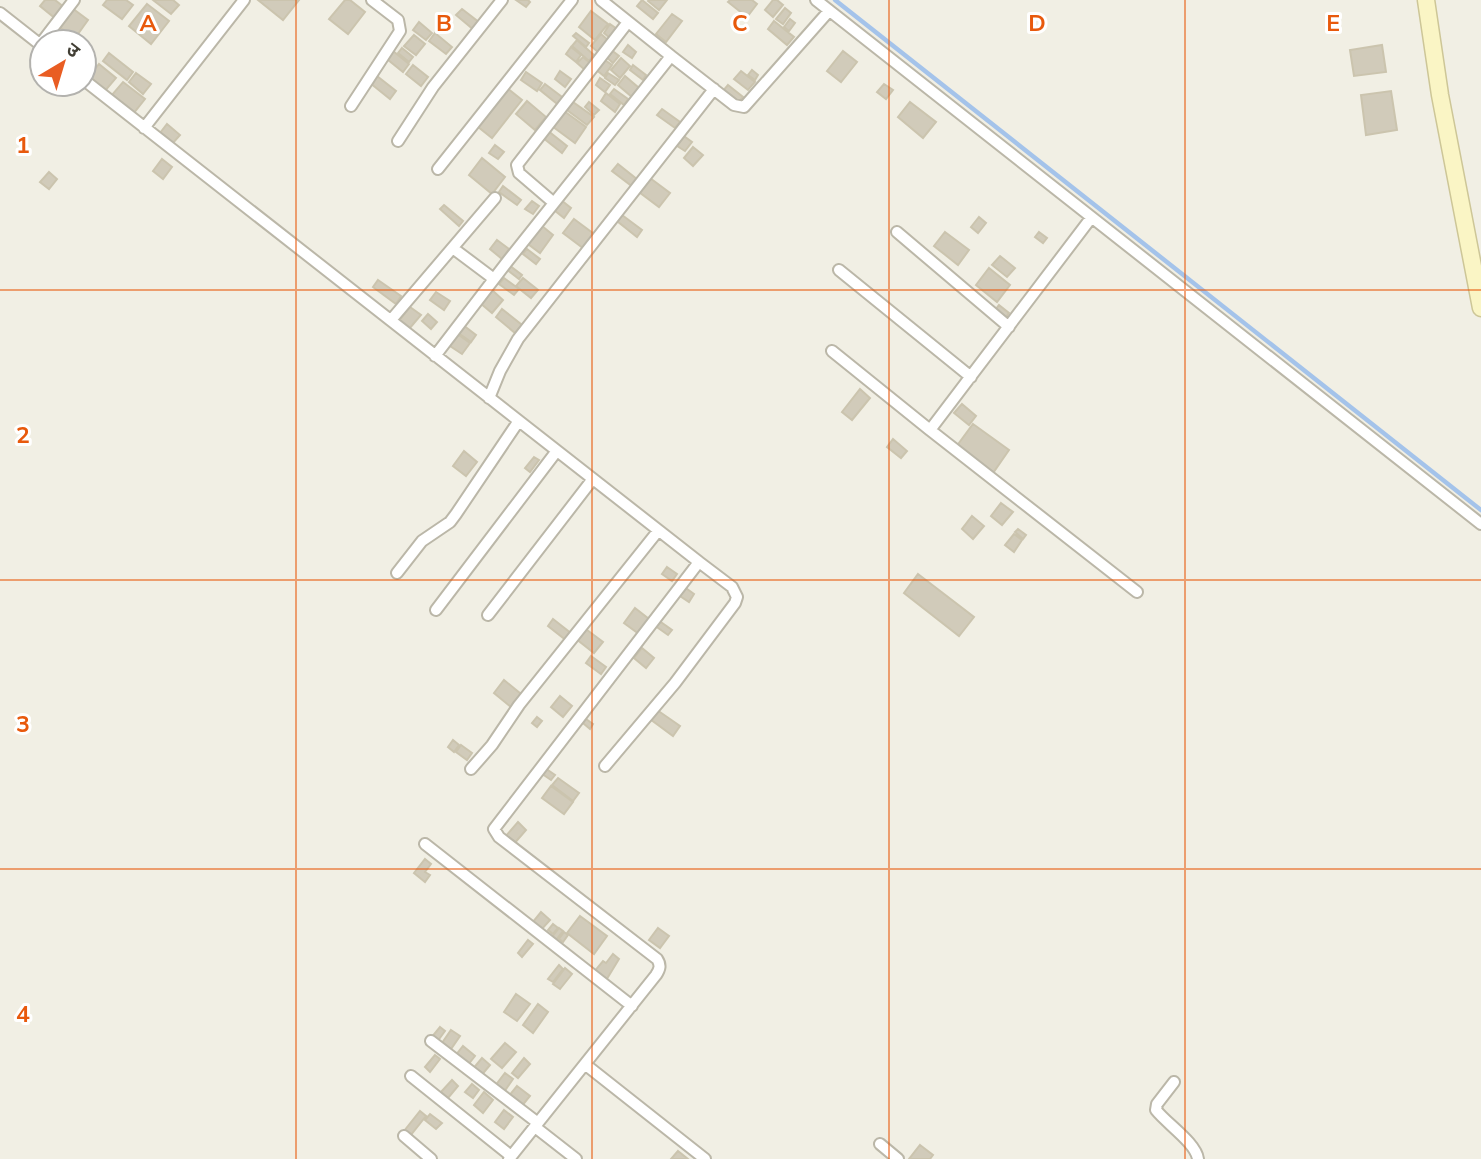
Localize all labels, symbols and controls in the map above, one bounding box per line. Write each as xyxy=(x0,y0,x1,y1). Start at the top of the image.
text: A xyxy=(139,8,157,37)
text: B xyxy=(436,8,452,37)
text: C xyxy=(732,8,748,37)
text: D xyxy=(1028,8,1046,37)
text: E xyxy=(1326,8,1340,37)
north arrow xyxy=(28,28,98,98)
text: उ xyxy=(62,37,86,63)
text: 1 xyxy=(16,130,30,159)
text: 2 xyxy=(16,420,30,449)
text: 3 xyxy=(16,709,30,738)
text: 4 xyxy=(16,999,30,1028)

